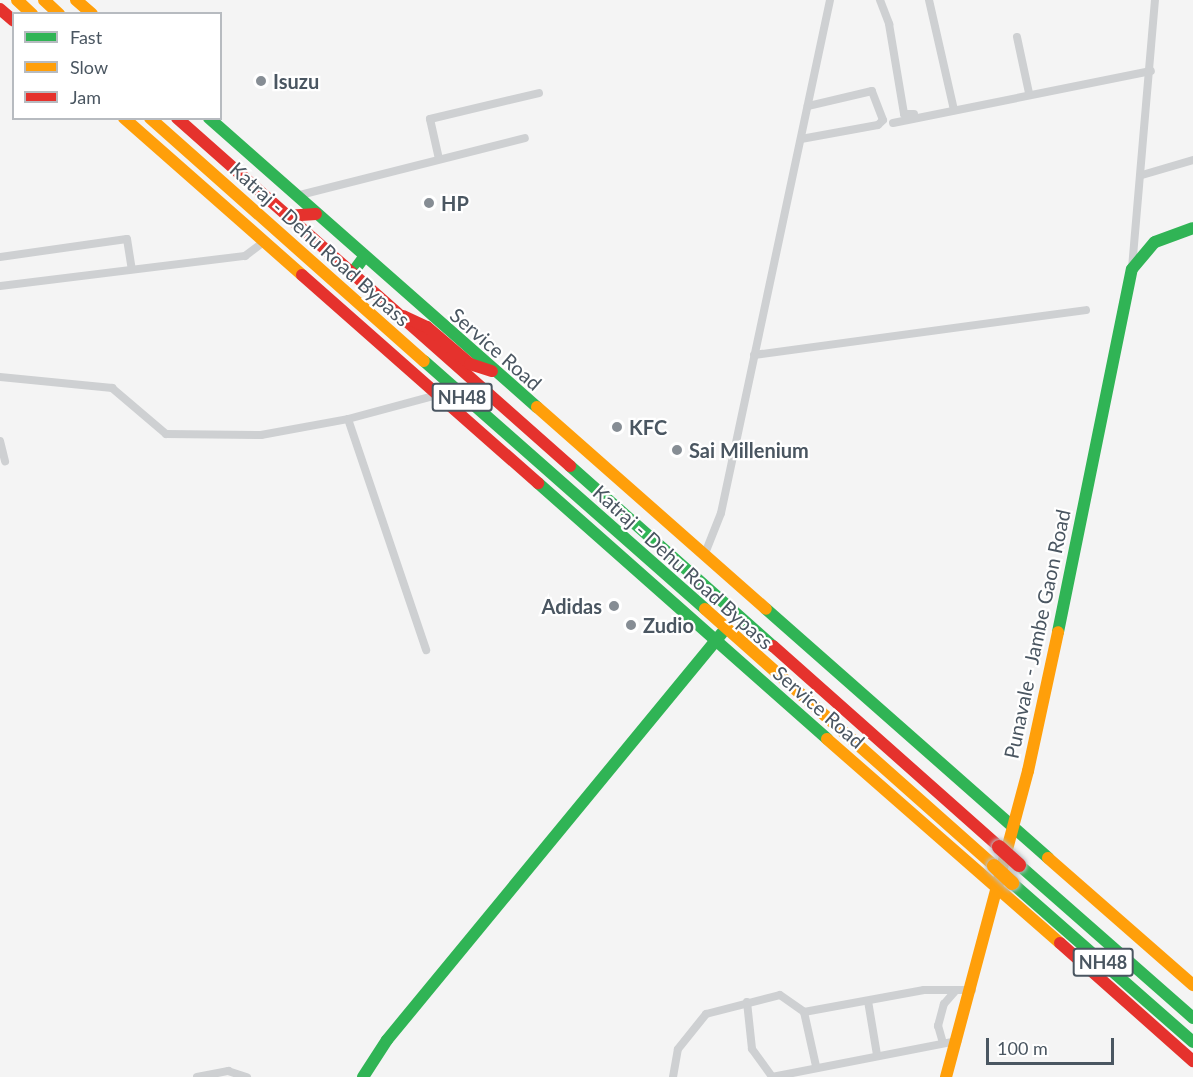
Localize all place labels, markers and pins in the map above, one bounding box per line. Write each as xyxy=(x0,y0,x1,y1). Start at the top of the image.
place label: Isuzu xyxy=(273,69,319,93)
marker: Isuzu xyxy=(254,74,268,88)
place label: HP xyxy=(441,191,469,215)
marker: HP xyxy=(422,196,436,210)
place label: KFC xyxy=(629,415,667,439)
marker: KFC xyxy=(610,420,624,434)
place label: Sai Millenium xyxy=(689,438,809,462)
marker: Sai Millenium xyxy=(670,443,684,457)
place label: Adidas xyxy=(542,594,602,618)
marker: Adidas xyxy=(607,599,621,613)
place label: Zudio xyxy=(643,613,694,637)
marker: Zudio xyxy=(624,618,638,632)

